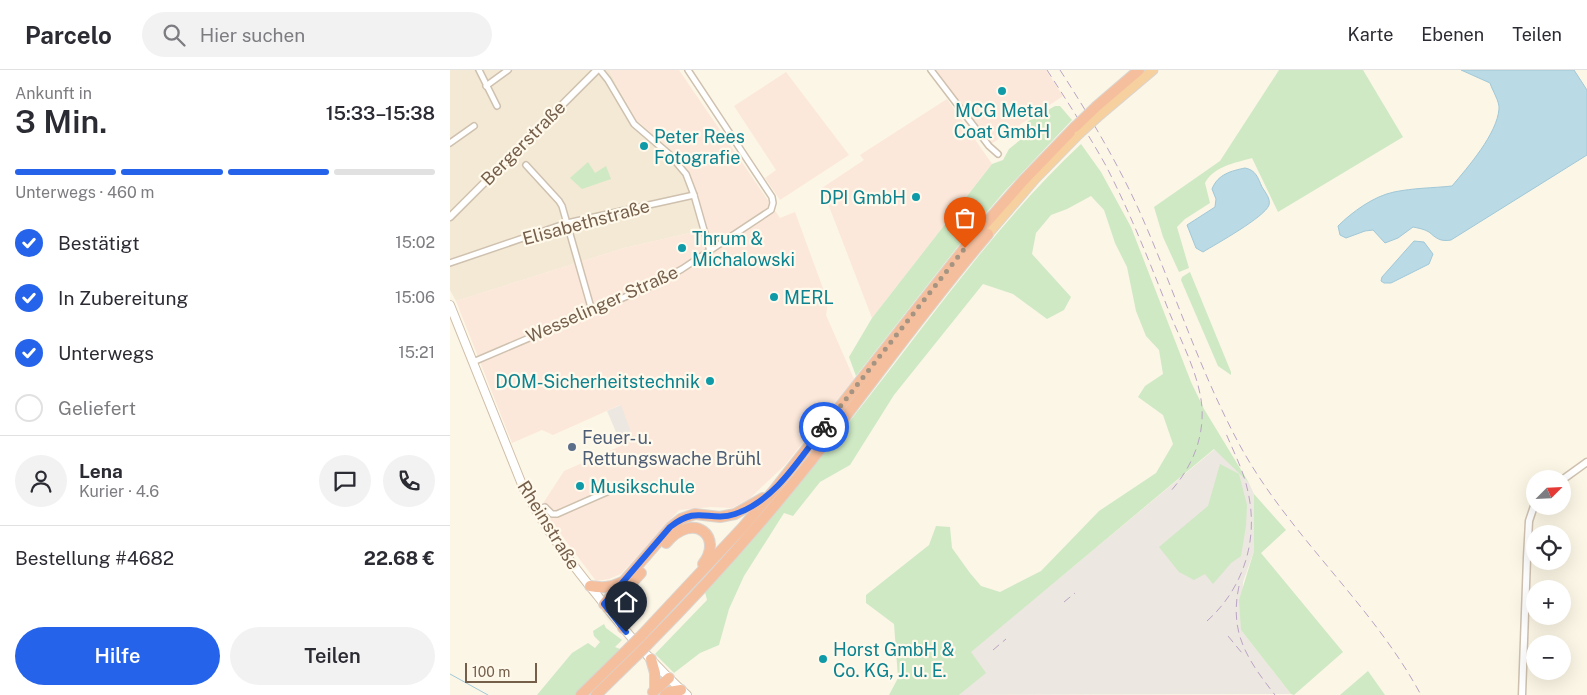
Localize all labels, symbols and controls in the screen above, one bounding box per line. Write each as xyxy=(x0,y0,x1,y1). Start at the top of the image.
search box xyxy=(142,12,492,57)
text: Parcelo xyxy=(25,21,112,49)
icon: search xyxy=(160,21,188,49)
text: Hier suchen xyxy=(200,24,305,46)
text: Karte xyxy=(1348,24,1393,45)
text: Ebenen xyxy=(1421,24,1484,45)
text: Teilen xyxy=(1512,24,1562,45)
text: Ankunft in xyxy=(15,84,92,103)
marker: MCG Metal Coat GmbH xyxy=(996,85,1008,97)
street label: Bergerstraße xyxy=(476,96,570,190)
place label: MCG Metal Coat GmbH xyxy=(954,100,1050,142)
text: 15:33–15:38 xyxy=(326,102,435,124)
text: 3 Min. xyxy=(15,103,107,140)
place label: Peter Rees Fotografie xyxy=(654,126,745,168)
marker: Peter Rees Fotografie xyxy=(638,140,650,152)
text: Unterwegs · 460 m xyxy=(15,183,154,202)
place label: DPI GmbH xyxy=(819,187,906,208)
marker: DPI GmbH xyxy=(910,191,922,203)
street label: Elisabethstraße xyxy=(520,195,652,249)
pin xyxy=(944,197,986,248)
icon: bag xyxy=(951,204,979,232)
place label: Thrum & Michalowski xyxy=(692,228,795,270)
icon: check xyxy=(15,229,43,257)
text: Bestätigt xyxy=(58,232,140,254)
text: 15:02 xyxy=(395,233,435,252)
marker: Thrum & Michalowski xyxy=(676,242,688,254)
street label: Wesselinger Straße xyxy=(523,261,681,347)
icon: check xyxy=(15,284,43,312)
text: In Zubereitung xyxy=(58,287,188,309)
place label: MERL xyxy=(784,287,834,308)
text: 15:06 xyxy=(395,288,435,307)
marker: MERL xyxy=(768,291,780,303)
icon: check xyxy=(15,339,43,367)
text: Unterwegs xyxy=(58,342,154,364)
text: 15:21 xyxy=(398,343,435,362)
place label: DOM-Sicherheitstechnik xyxy=(495,371,700,392)
marker: DOM-Sicherheitstechnik xyxy=(704,375,716,387)
text: Geliefert xyxy=(58,397,136,419)
courier xyxy=(799,402,849,452)
icon: bike xyxy=(810,413,838,441)
place label: Feuer- u. Rettungswache Brühl xyxy=(582,427,761,469)
marker: Feuer- u. Rettungswache Brühl xyxy=(566,441,578,453)
button: person xyxy=(15,455,67,507)
button: chat xyxy=(319,455,371,507)
button: phone xyxy=(383,455,435,507)
text: Lena xyxy=(79,460,123,482)
north arrow xyxy=(1526,470,1571,515)
map controls xyxy=(1526,470,1571,680)
place label: Musikschule xyxy=(590,476,695,497)
street label: Rheinstraße xyxy=(513,477,585,573)
marker: Musikschule xyxy=(574,480,586,492)
text: Kurier · 4.6 xyxy=(79,482,159,501)
button: locate xyxy=(1526,525,1571,570)
text: Bestellung #4682 xyxy=(15,547,174,569)
text: 22.68 € xyxy=(364,547,435,569)
button: + xyxy=(1526,580,1571,625)
pin xyxy=(605,581,647,632)
icon: home xyxy=(612,588,640,616)
button: Hilfe xyxy=(15,627,220,685)
button: Teilen xyxy=(230,627,435,685)
button: − xyxy=(1526,635,1571,680)
place label: Horst GmbH & Co. KG, J. u. E. xyxy=(833,639,954,681)
marker: Horst GmbH & Co. KG, J. u. E. xyxy=(817,653,829,665)
scale bar xyxy=(465,660,538,683)
text: 100 m xyxy=(472,664,510,680)

